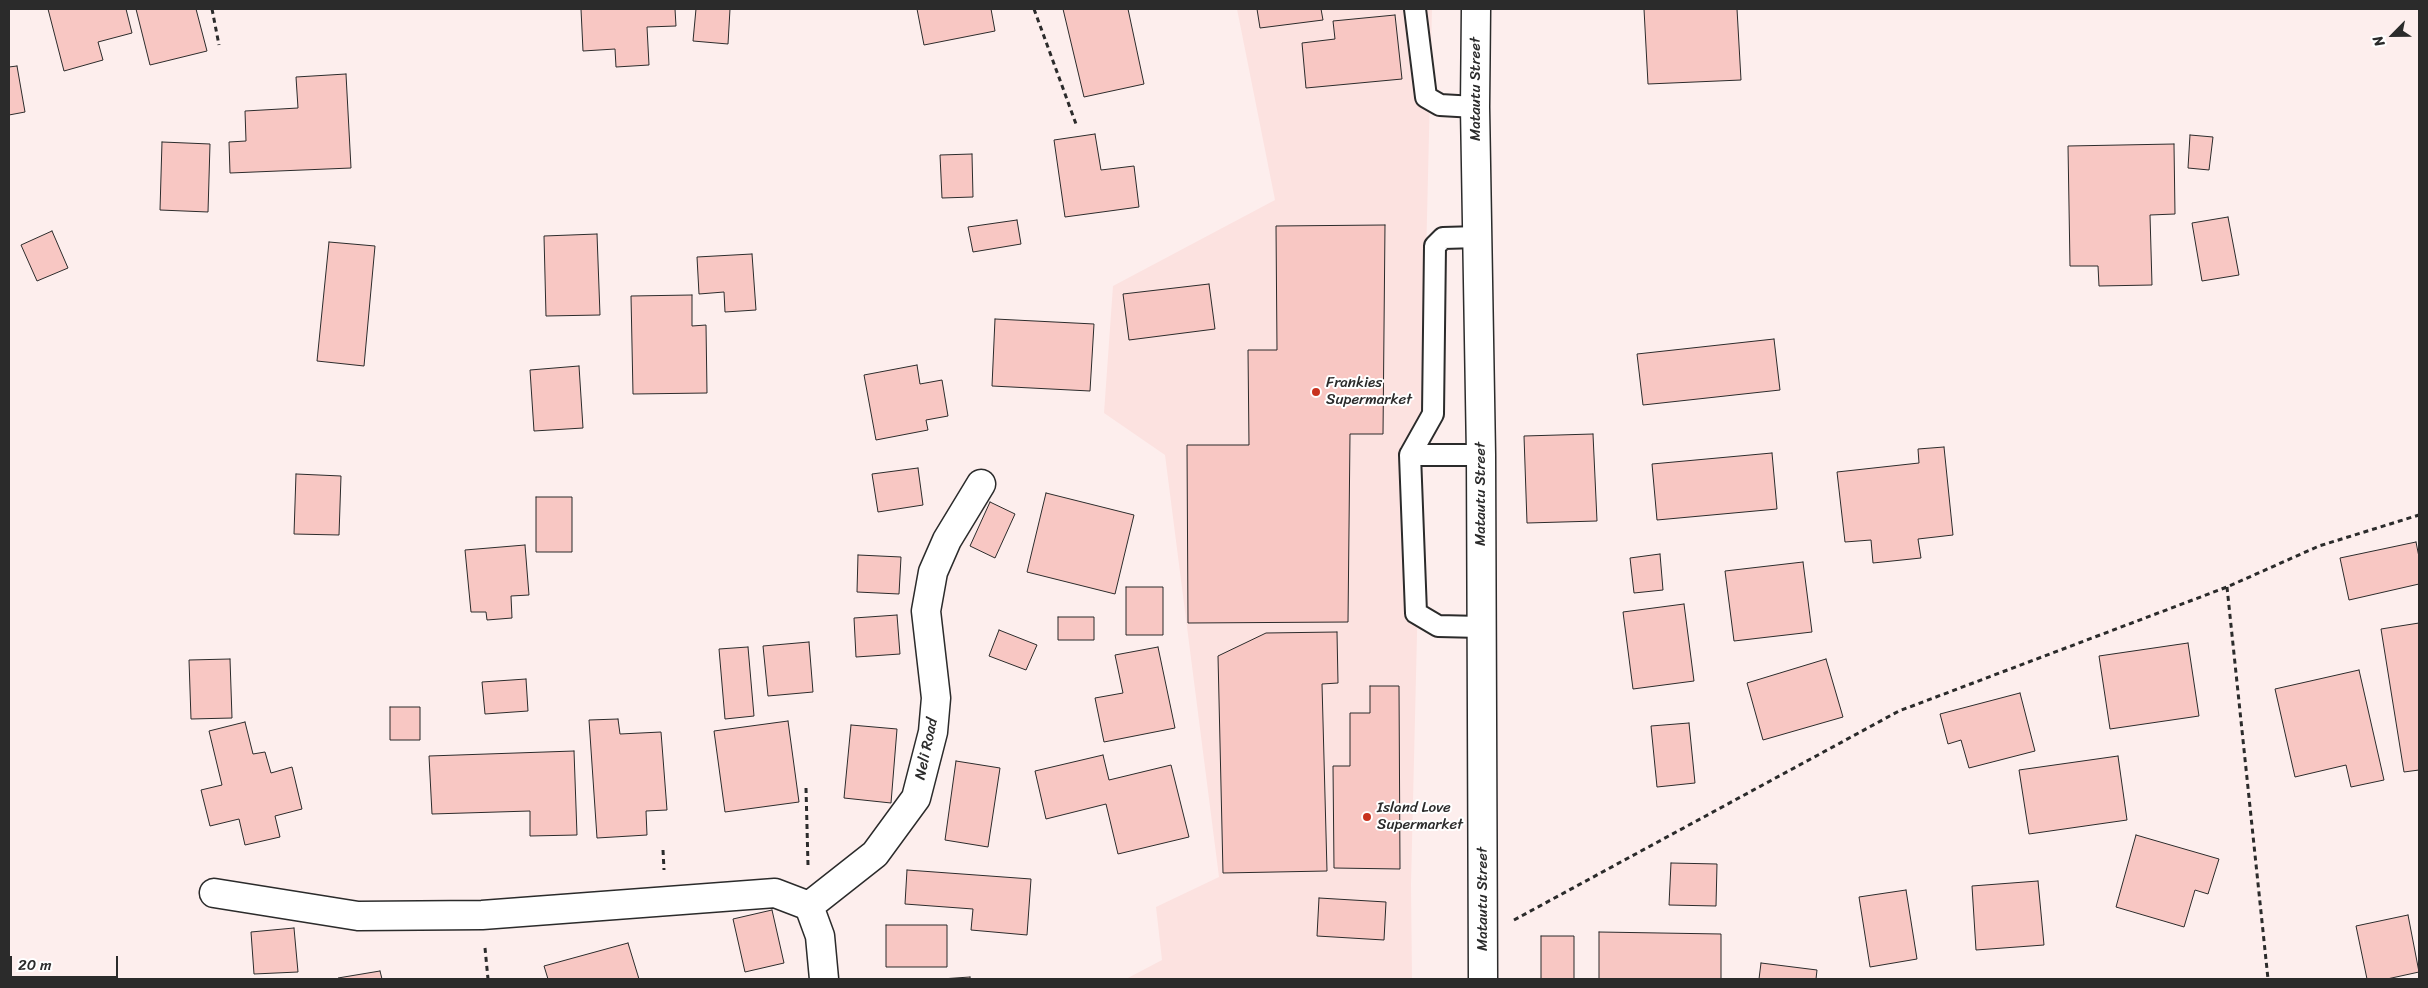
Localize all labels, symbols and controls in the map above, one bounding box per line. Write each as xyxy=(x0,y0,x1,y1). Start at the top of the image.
north arrow xyxy=(2368,10,2418,60)
text: N xyxy=(2365,32,2392,50)
street label: Matautu Street xyxy=(1467,37,1485,141)
place label: Frankies Supermarket xyxy=(1326,374,1412,409)
marker: Frankies Supermarket xyxy=(1310,386,1322,398)
street label: Matautu Street xyxy=(1472,442,1490,546)
street label: Neli Road xyxy=(912,717,942,781)
place label: Island Love Supermarket xyxy=(1377,799,1463,834)
marker: Island Love Supermarket xyxy=(1361,811,1373,823)
street label: Matautu Street xyxy=(1474,847,1492,951)
scale bar xyxy=(12,946,120,978)
text: 20 m xyxy=(18,952,52,978)

